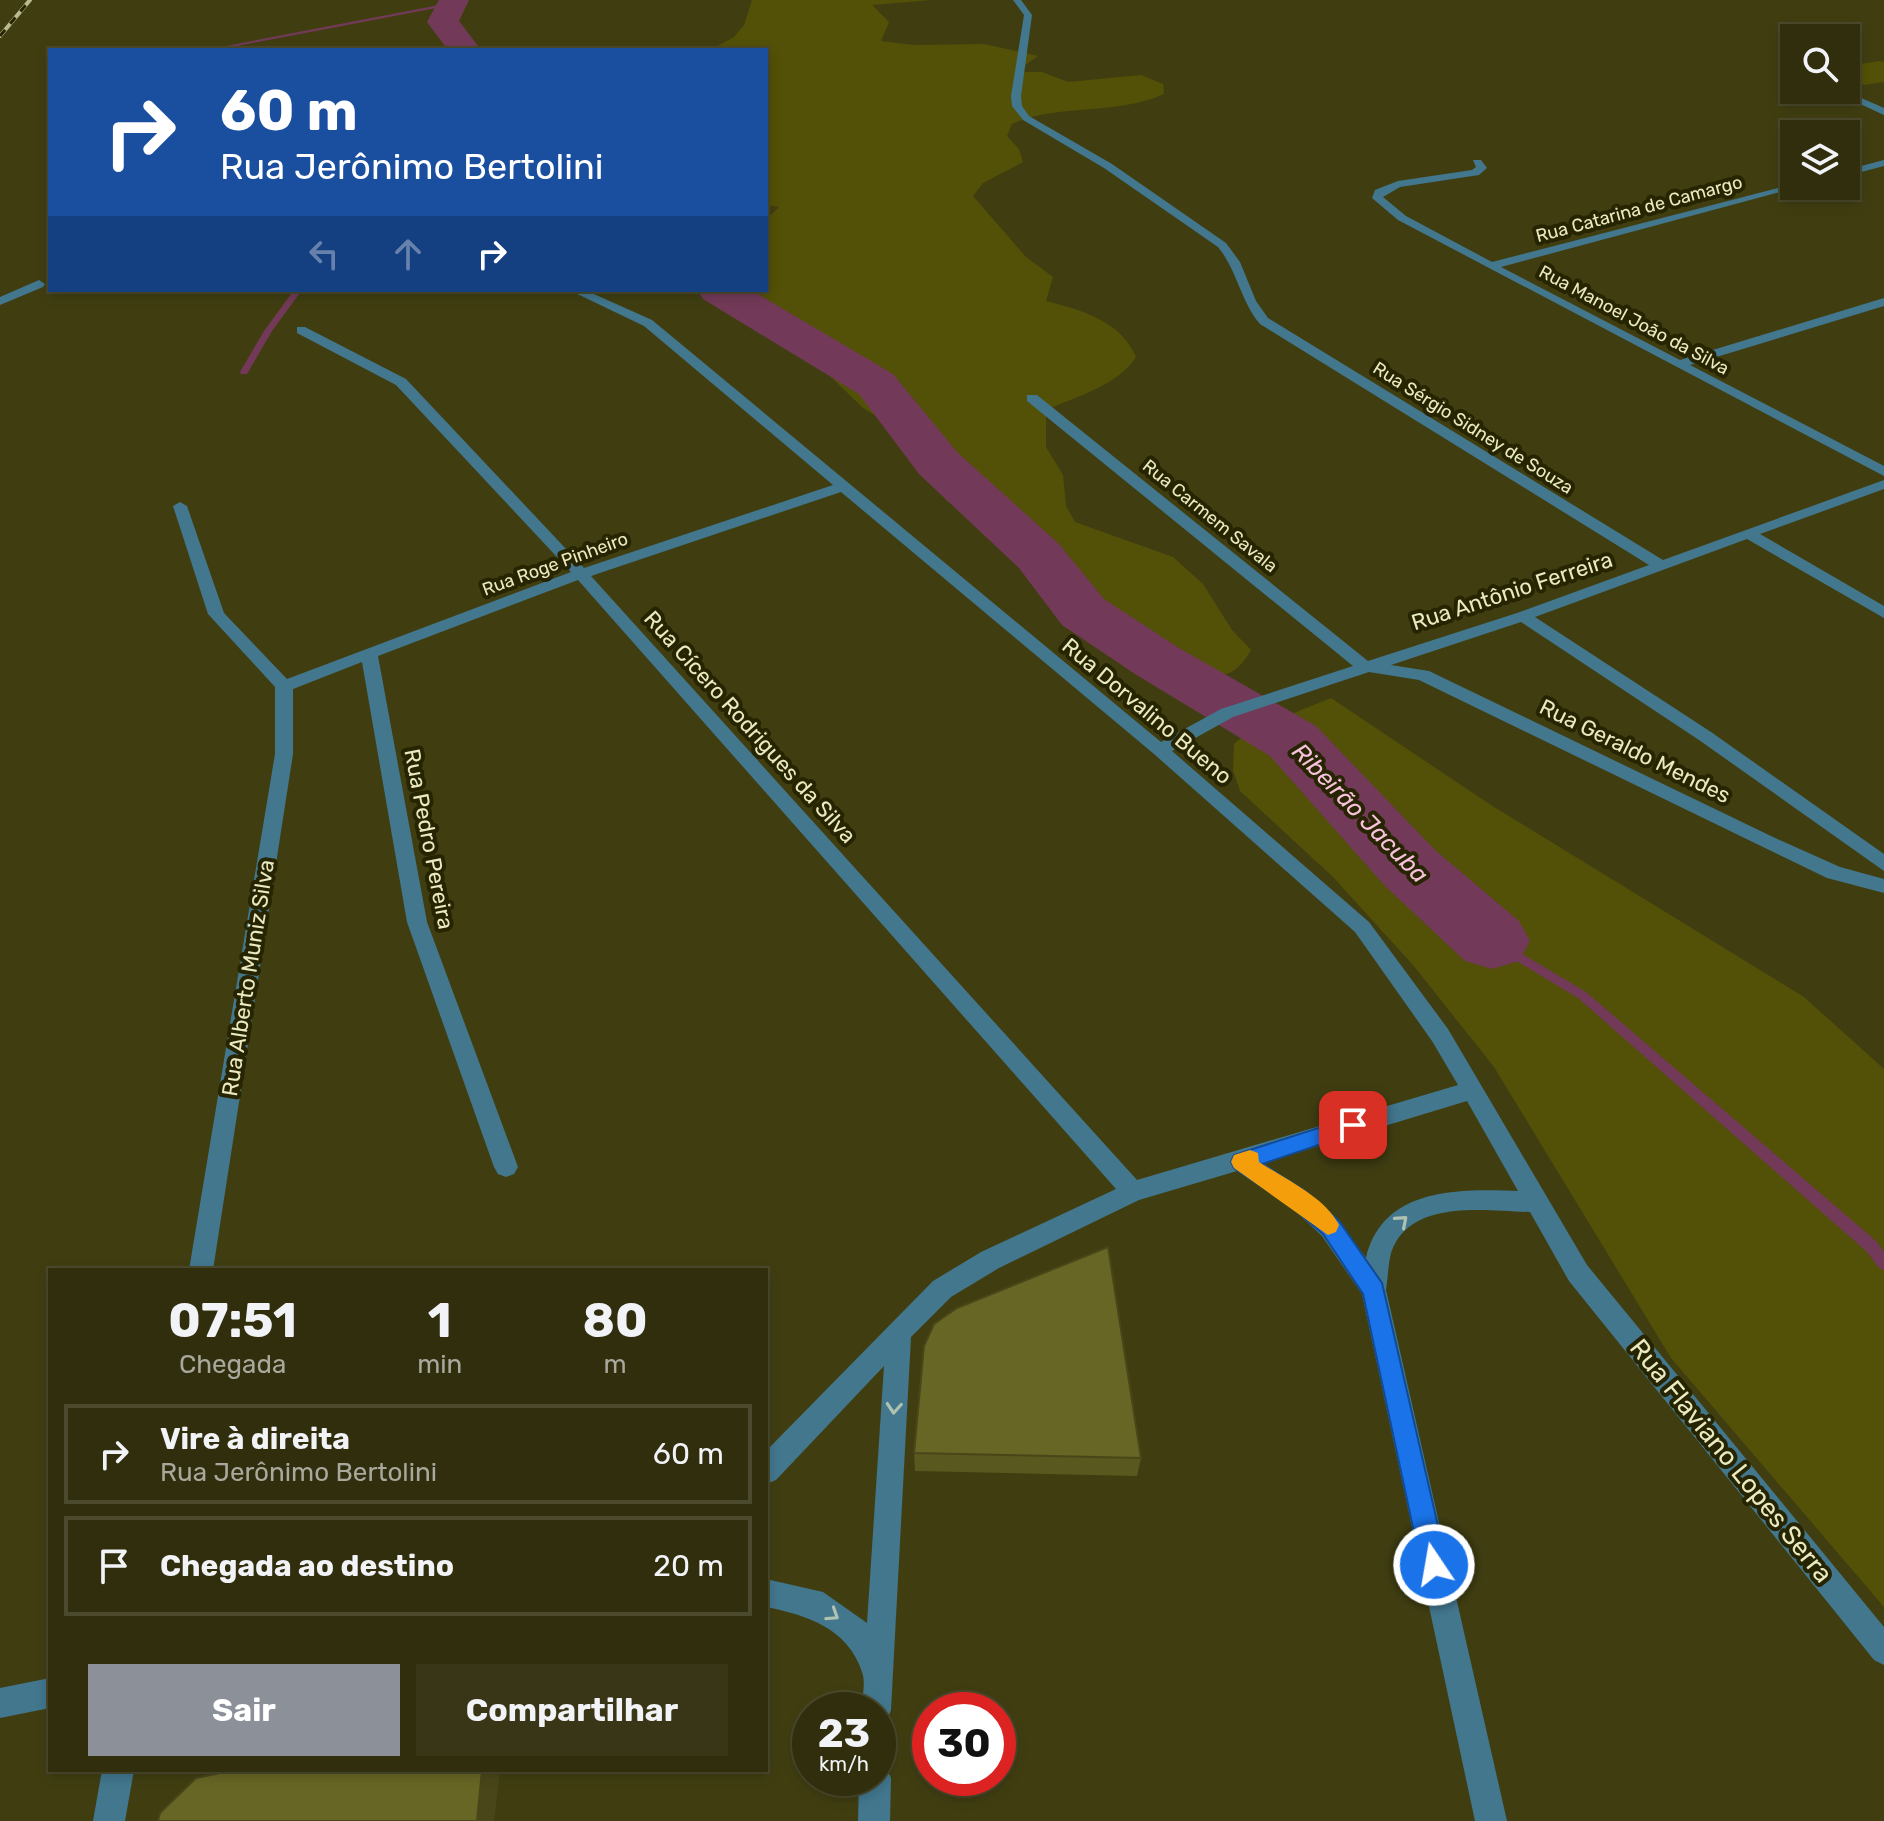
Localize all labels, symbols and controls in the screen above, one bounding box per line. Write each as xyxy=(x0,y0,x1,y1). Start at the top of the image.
map controls xyxy=(1780,24,1860,200)
button: search xyxy=(1780,24,1860,104)
text: 60 m xyxy=(220,78,358,144)
icon: right xyxy=(88,80,192,184)
button: layers xyxy=(1780,120,1860,200)
text: Rua Jerônimo Bertolini xyxy=(220,145,604,188)
street label: Rua Catarina de Camargo xyxy=(1533,171,1745,247)
icon: left xyxy=(302,232,346,276)
icon: ahead xyxy=(386,232,430,276)
icon: right xyxy=(470,232,514,276)
street label: Rua Manoel João da Silva xyxy=(1535,260,1733,380)
street label: Rua Sérgio Sidney de Souza xyxy=(1369,357,1577,499)
street label: Rua Carmem Savala xyxy=(1138,455,1282,577)
street label: Rua Roge Pinheiro xyxy=(479,527,631,601)
street label: Rua Antônio Ferreira xyxy=(1408,546,1616,636)
street label: Rua Cícero Rodrigues da Silva xyxy=(638,605,862,849)
street label: Rua Dorvalino Bueno xyxy=(1057,632,1237,790)
street label: Rua Geraldo Mendes xyxy=(1535,693,1735,809)
water label: Ribeirão Jacuba xyxy=(1286,737,1434,889)
street label: Rua Pedro Pereira xyxy=(398,747,460,931)
street label: Rua Alberto Muniz Silva xyxy=(216,858,280,1098)
pin xyxy=(1319,1091,1387,1159)
icon: arrive xyxy=(1331,1103,1375,1147)
one-way arrow xyxy=(1393,1216,1407,1230)
text: 07:51 xyxy=(168,1292,297,1349)
text: 1 xyxy=(428,1292,452,1349)
text: 80 xyxy=(583,1292,648,1349)
street label: Rua Flaviano Lopes Serra xyxy=(1623,1333,1839,1589)
text: Chegada xyxy=(179,1349,286,1380)
text: min xyxy=(417,1349,462,1380)
text: m xyxy=(604,1349,627,1380)
one-way arrow xyxy=(886,1402,903,1415)
text: Vire à direita xyxy=(160,1421,350,1457)
icon: right xyxy=(92,1432,136,1476)
text: 60 m xyxy=(653,1436,724,1472)
text: Rua Jerônimo Bertolini xyxy=(160,1457,437,1488)
position arrow xyxy=(1392,1523,1476,1607)
icon: arrive xyxy=(92,1544,136,1588)
text: Chegada ao destino xyxy=(160,1548,454,1584)
text: 20 m xyxy=(653,1548,724,1584)
one-way arrow xyxy=(824,1605,838,1620)
button: Sair xyxy=(88,1664,400,1756)
button: Compartilhar xyxy=(416,1664,728,1756)
speed limit sign: 30 xyxy=(912,1692,1016,1796)
text: 23 xyxy=(818,1710,870,1757)
text: km/h xyxy=(819,1752,869,1776)

